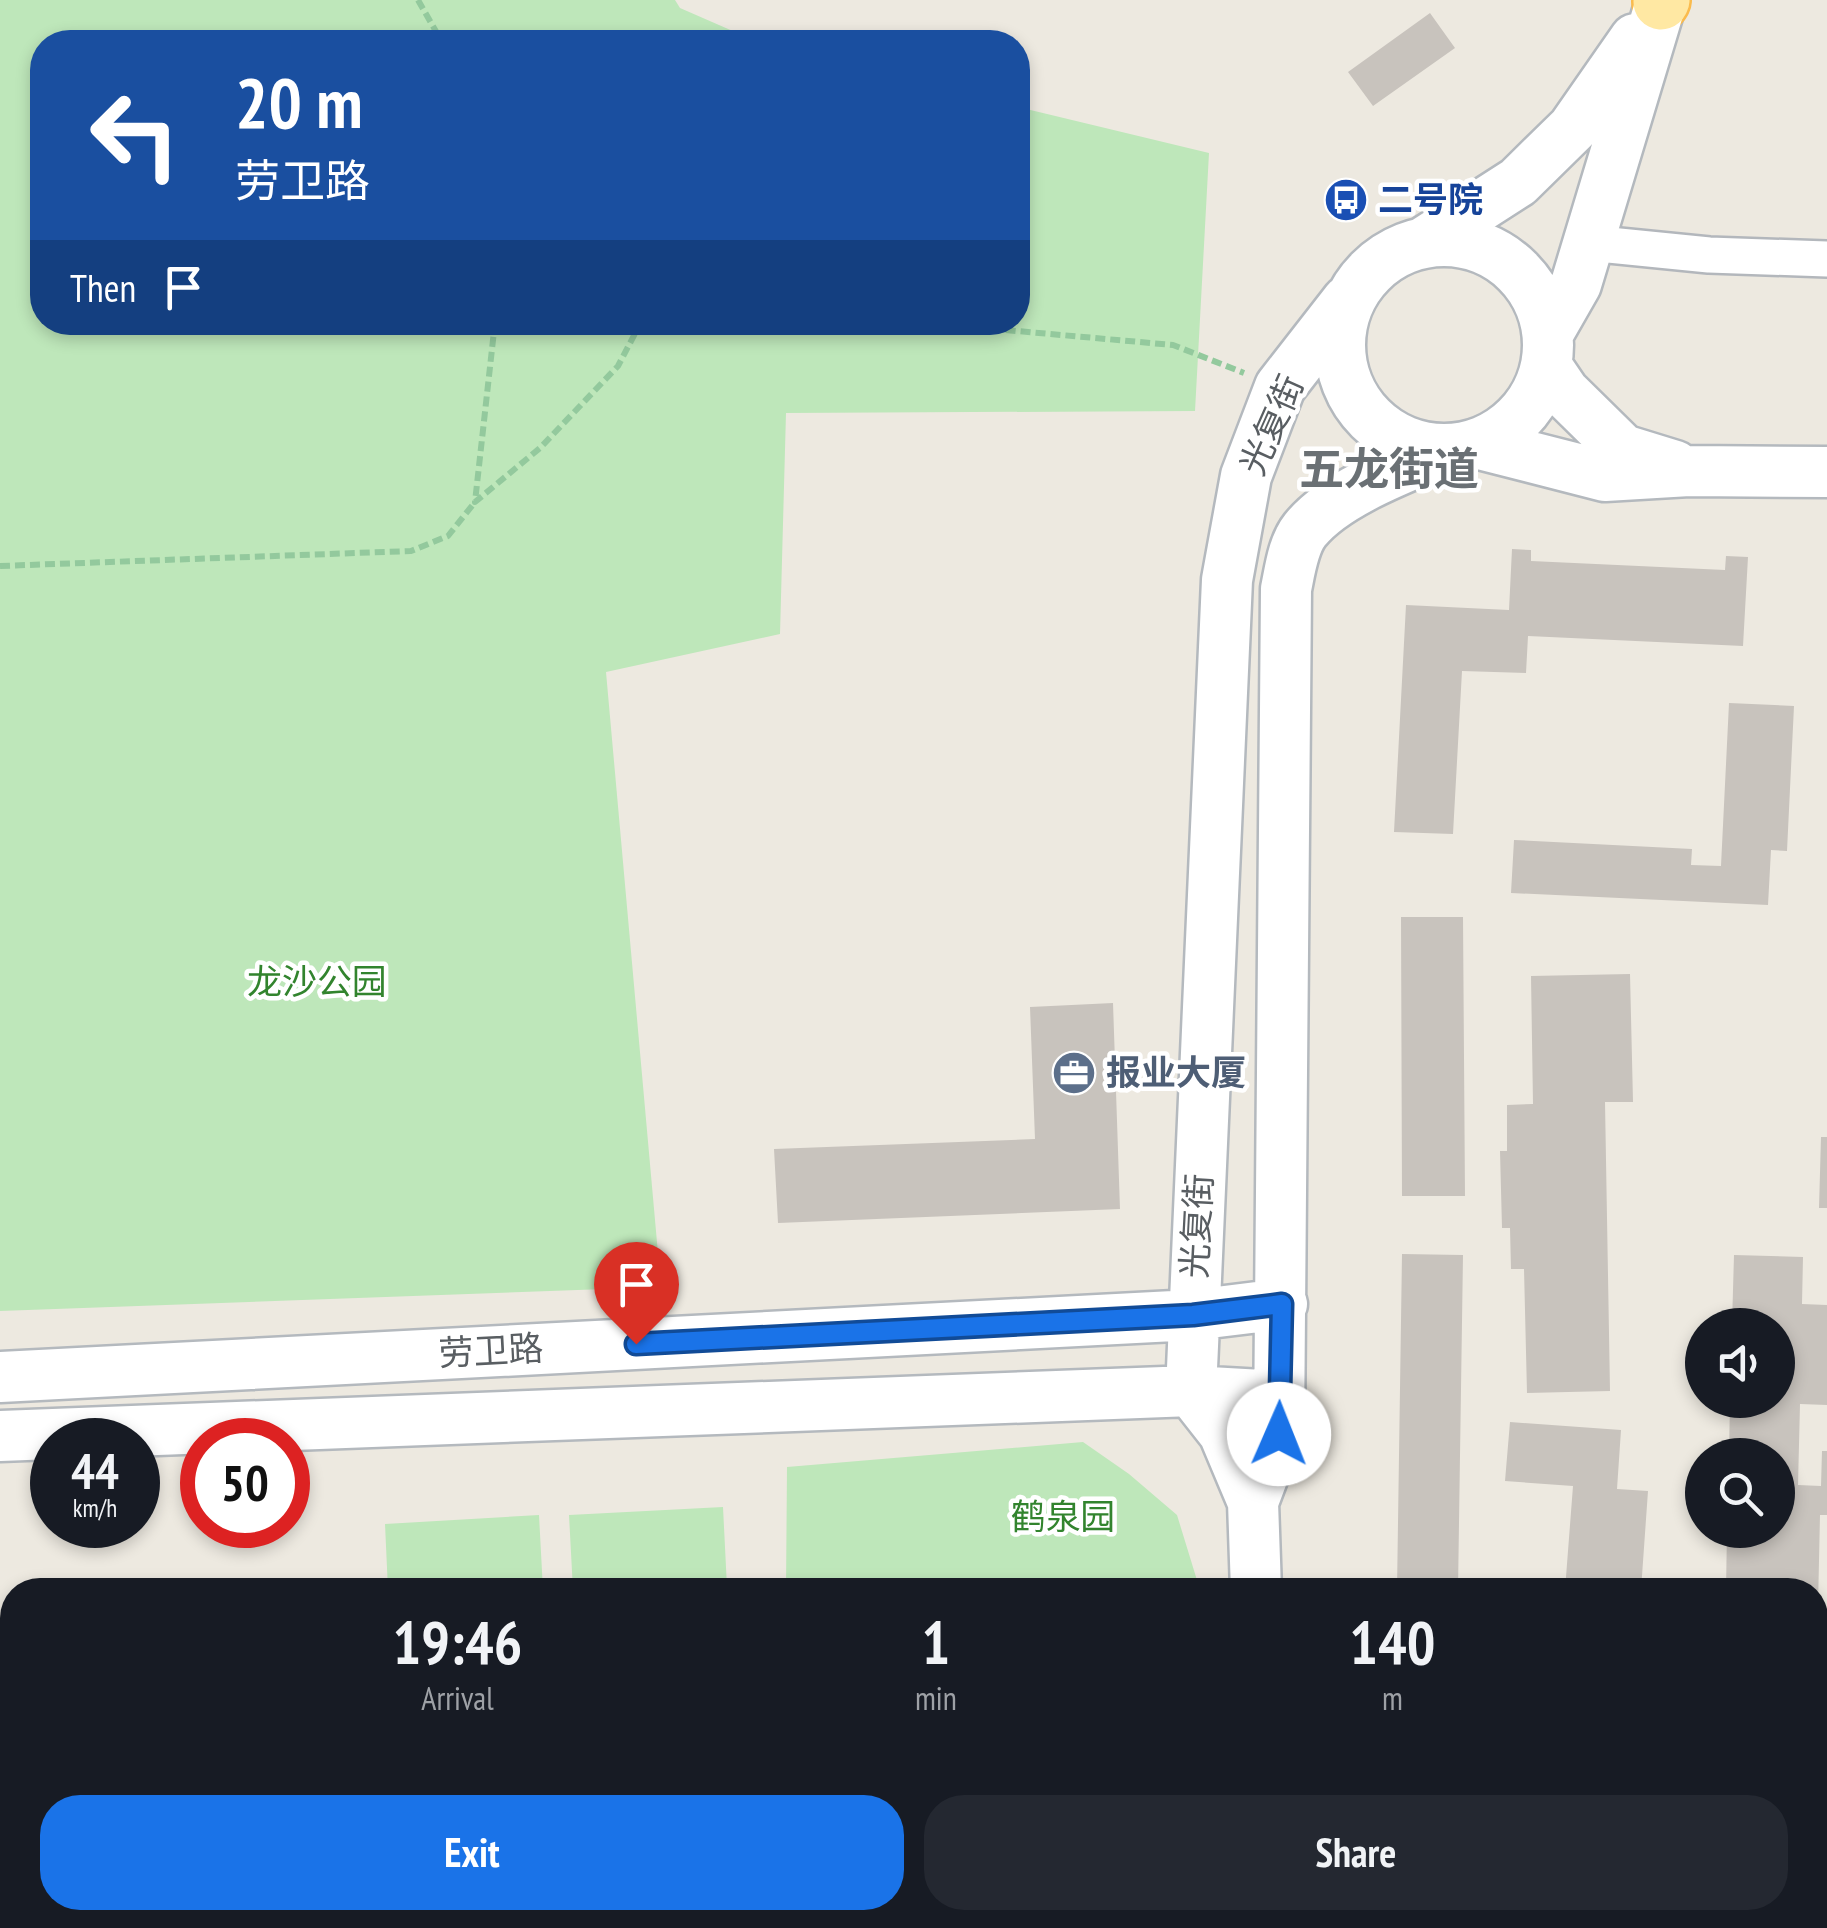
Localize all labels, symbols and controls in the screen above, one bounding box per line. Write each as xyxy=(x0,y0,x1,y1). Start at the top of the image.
text: 20 m xyxy=(235,57,363,147)
icon: left xyxy=(70,70,200,200)
text: 劳卫路 xyxy=(235,151,370,209)
place label: 二号院 xyxy=(1378,176,1483,222)
bus stop icon: 二号院 xyxy=(1323,177,1369,223)
icon: arrive xyxy=(156,260,211,315)
text: Then xyxy=(70,263,136,312)
street label: 光复街 xyxy=(1229,367,1313,482)
district label: 五龙街道 xyxy=(1299,439,1479,497)
park label: 龙沙公园 xyxy=(247,958,387,1004)
place label: 报业大厦 xyxy=(1106,1049,1246,1095)
office icon: 报业大厦 xyxy=(1051,1050,1097,1096)
street label: 光复街 xyxy=(1170,1172,1222,1280)
pin xyxy=(594,1242,679,1345)
icon: arrive xyxy=(609,1257,664,1312)
map controls xyxy=(1685,1308,1795,1548)
button: sound xyxy=(1685,1308,1795,1418)
street label: 劳卫路 xyxy=(437,1324,545,1376)
position arrow xyxy=(1227,1382,1331,1486)
speed limit sign: 50 xyxy=(180,1418,310,1548)
text: 44 xyxy=(71,1438,119,1503)
button: search xyxy=(1685,1438,1795,1548)
text: km/h xyxy=(73,1492,117,1524)
park label: 鹤泉园 xyxy=(1010,1493,1116,1539)
text: 19:46 xyxy=(393,1603,522,1681)
text: 1 xyxy=(922,1603,950,1681)
text: 140 xyxy=(1349,1603,1435,1681)
text: Arrival xyxy=(421,1677,494,1719)
text: min xyxy=(915,1677,957,1719)
text: m xyxy=(1382,1677,1403,1719)
button: Exit xyxy=(40,1795,904,1910)
button: Share xyxy=(924,1795,1788,1910)

